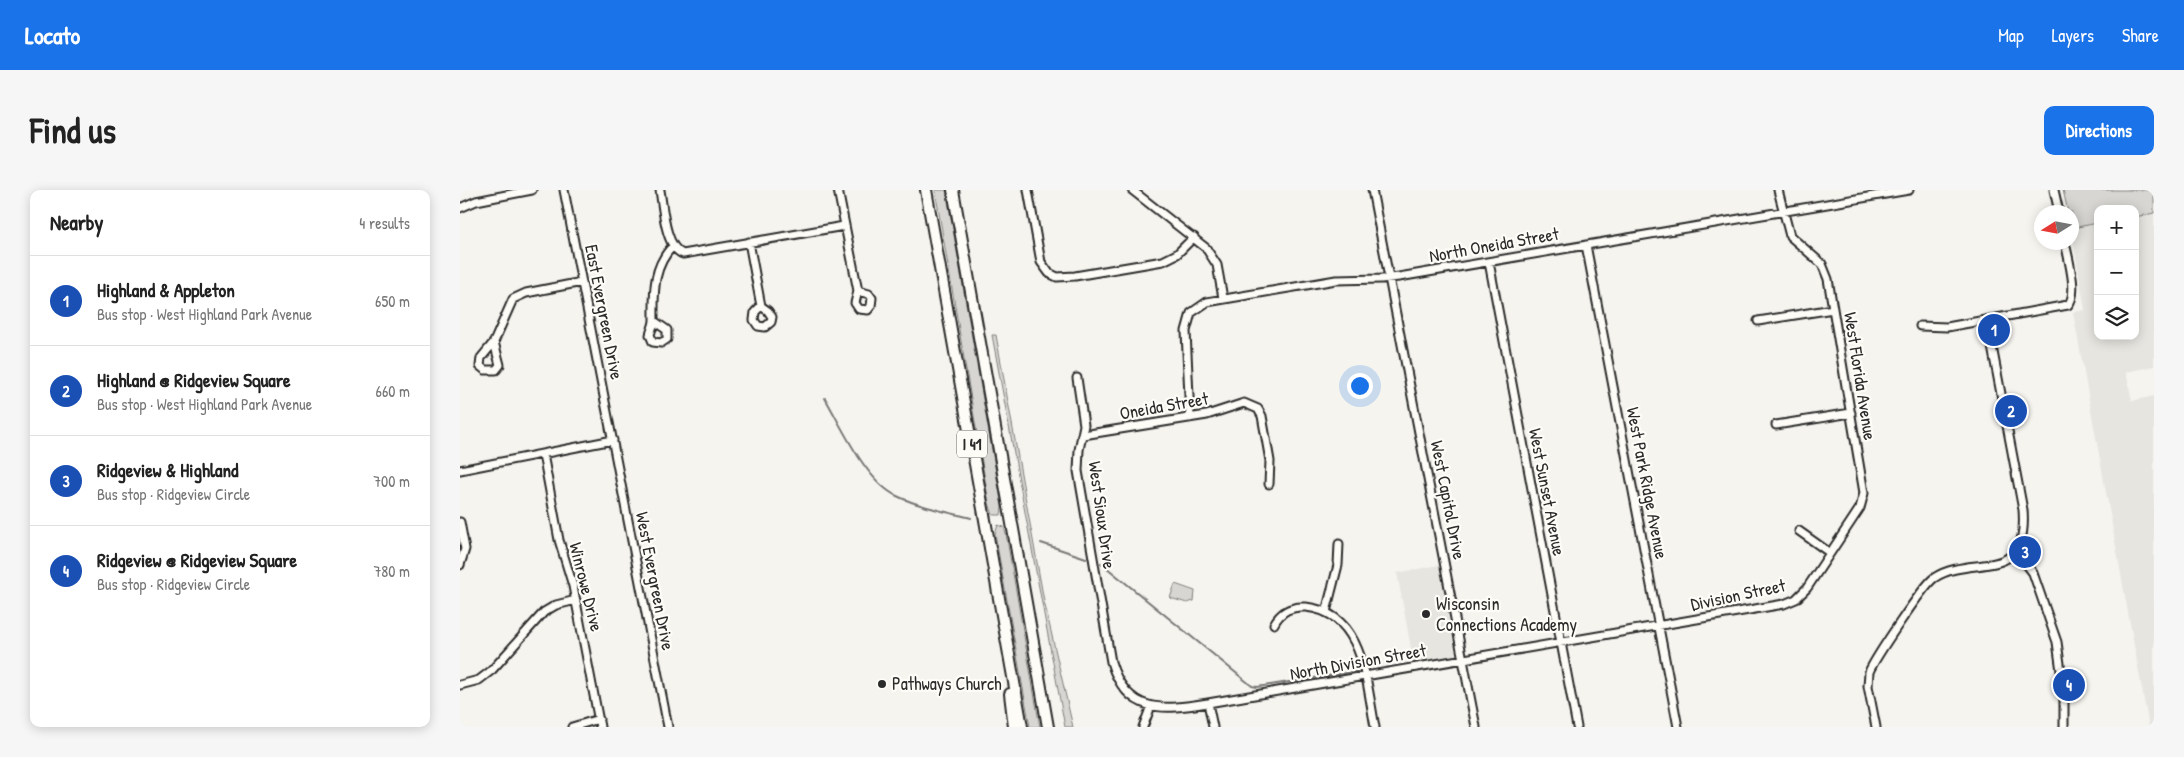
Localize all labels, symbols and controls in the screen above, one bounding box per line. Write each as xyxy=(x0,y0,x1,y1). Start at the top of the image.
text: Locato xyxy=(25,19,80,51)
text: Map xyxy=(1998,23,2024,48)
text: Layers xyxy=(2052,23,2094,48)
text: Share xyxy=(2122,23,2159,48)
button: Directions xyxy=(2044,106,2154,155)
text: Find us xyxy=(30,107,116,154)
north arrow xyxy=(2034,205,2079,250)
map controls xyxy=(2094,205,2139,340)
button: + xyxy=(2094,205,2139,250)
text: Nearby xyxy=(50,208,103,237)
text: 4 results xyxy=(359,212,410,234)
street label: North Oneida Street xyxy=(1427,221,1561,268)
street label: East Evergreen Drive xyxy=(579,242,630,382)
button: − xyxy=(2094,250,2139,295)
text: Highland & Appleton xyxy=(97,277,235,303)
text: 1 xyxy=(63,290,69,312)
text: 650 m xyxy=(375,290,410,312)
button: layers xyxy=(2094,295,2139,340)
text: Bus stop · West Highland Park Avenue xyxy=(97,303,312,325)
street label: West Florida Avenue xyxy=(1838,310,1883,442)
pin: 1 xyxy=(1978,311,2010,349)
text: Highland @ Ridgeview Square xyxy=(97,367,291,393)
your location xyxy=(1347,373,1373,399)
text: 2 xyxy=(62,380,70,402)
text: 660 m xyxy=(376,380,410,402)
street label: Oneida Street xyxy=(1118,385,1211,426)
pin: 2 xyxy=(1995,392,2027,430)
text: Bus stop · West Highland Park Avenue xyxy=(97,393,312,415)
street label: West Park Ridge Avenue xyxy=(1621,405,1674,561)
street label: West Sunset Avenue xyxy=(1523,426,1572,558)
road number: I 41 xyxy=(957,430,987,458)
street label: West Capitol Drive xyxy=(1425,438,1472,561)
text: Ridgeview & Highland xyxy=(97,457,238,483)
street label: West Sioux Drive xyxy=(1083,460,1122,570)
text: 3 xyxy=(62,470,70,492)
text: 700 m xyxy=(373,470,410,492)
text: Bus stop · Ridgeview Circle xyxy=(97,483,250,505)
street label: West Evergreen Drive xyxy=(630,510,681,652)
pin: 3 xyxy=(2009,533,2041,571)
street label: Winrowe Drive xyxy=(563,540,610,634)
text: Ridgeview @ Ridgeview Square xyxy=(97,547,297,573)
text: 4 xyxy=(63,560,69,582)
text: 780 m xyxy=(373,560,410,582)
street label: Division Street xyxy=(1688,572,1788,617)
text: Bus stop · Ridgeview Circle xyxy=(97,573,250,595)
place label: Wisconsin Connections Academy xyxy=(1436,591,1577,637)
marker: Wisconsin Connections Academy xyxy=(1420,608,1432,620)
street label: North Division Street xyxy=(1288,637,1429,686)
pin: 4 xyxy=(2053,666,2085,704)
place label: Pathways Church xyxy=(892,671,1002,696)
marker: Pathways Church xyxy=(876,678,888,690)

